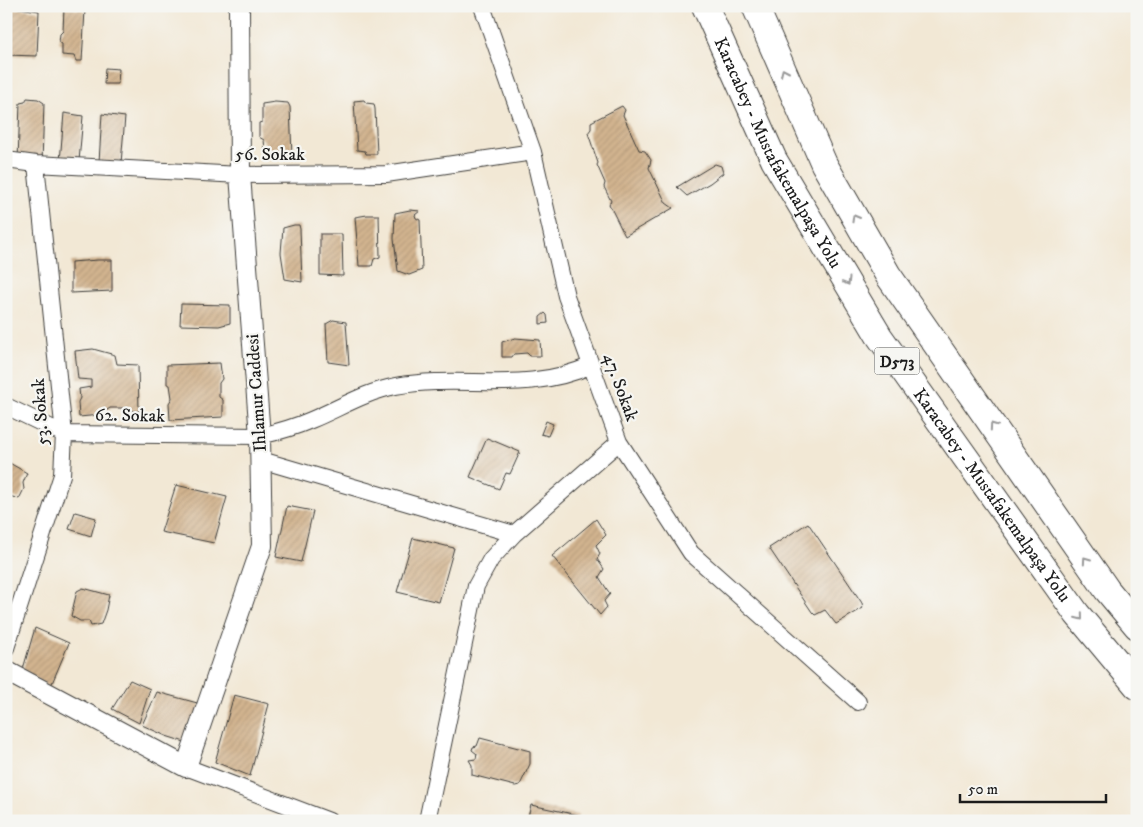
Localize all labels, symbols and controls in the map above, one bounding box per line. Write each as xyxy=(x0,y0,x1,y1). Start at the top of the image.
street label: Karacabey - Mustafakemalpaşa Yolu xyxy=(709,34,846,273)
one-way arrow xyxy=(780,68,791,77)
street label: 56. Sokak xyxy=(235,144,305,166)
one-way arrow xyxy=(851,215,861,224)
one-way arrow xyxy=(841,277,851,286)
street label: Ihlamur Caddesi xyxy=(242,333,272,453)
road number: D573 xyxy=(874,348,920,374)
street label: 47. Sokak xyxy=(598,350,643,424)
street label: 53. Sokak xyxy=(28,377,54,446)
street label: Karacabey - Mustafakemalpaşa Yolu xyxy=(908,385,1075,607)
street label: 62. Sokak xyxy=(95,404,165,428)
one-way arrow xyxy=(990,423,999,432)
one-way arrow xyxy=(1083,556,1092,565)
one-way arrow xyxy=(1074,611,1082,620)
scale bar xyxy=(960,772,1107,804)
text: 50 m xyxy=(968,780,998,799)

